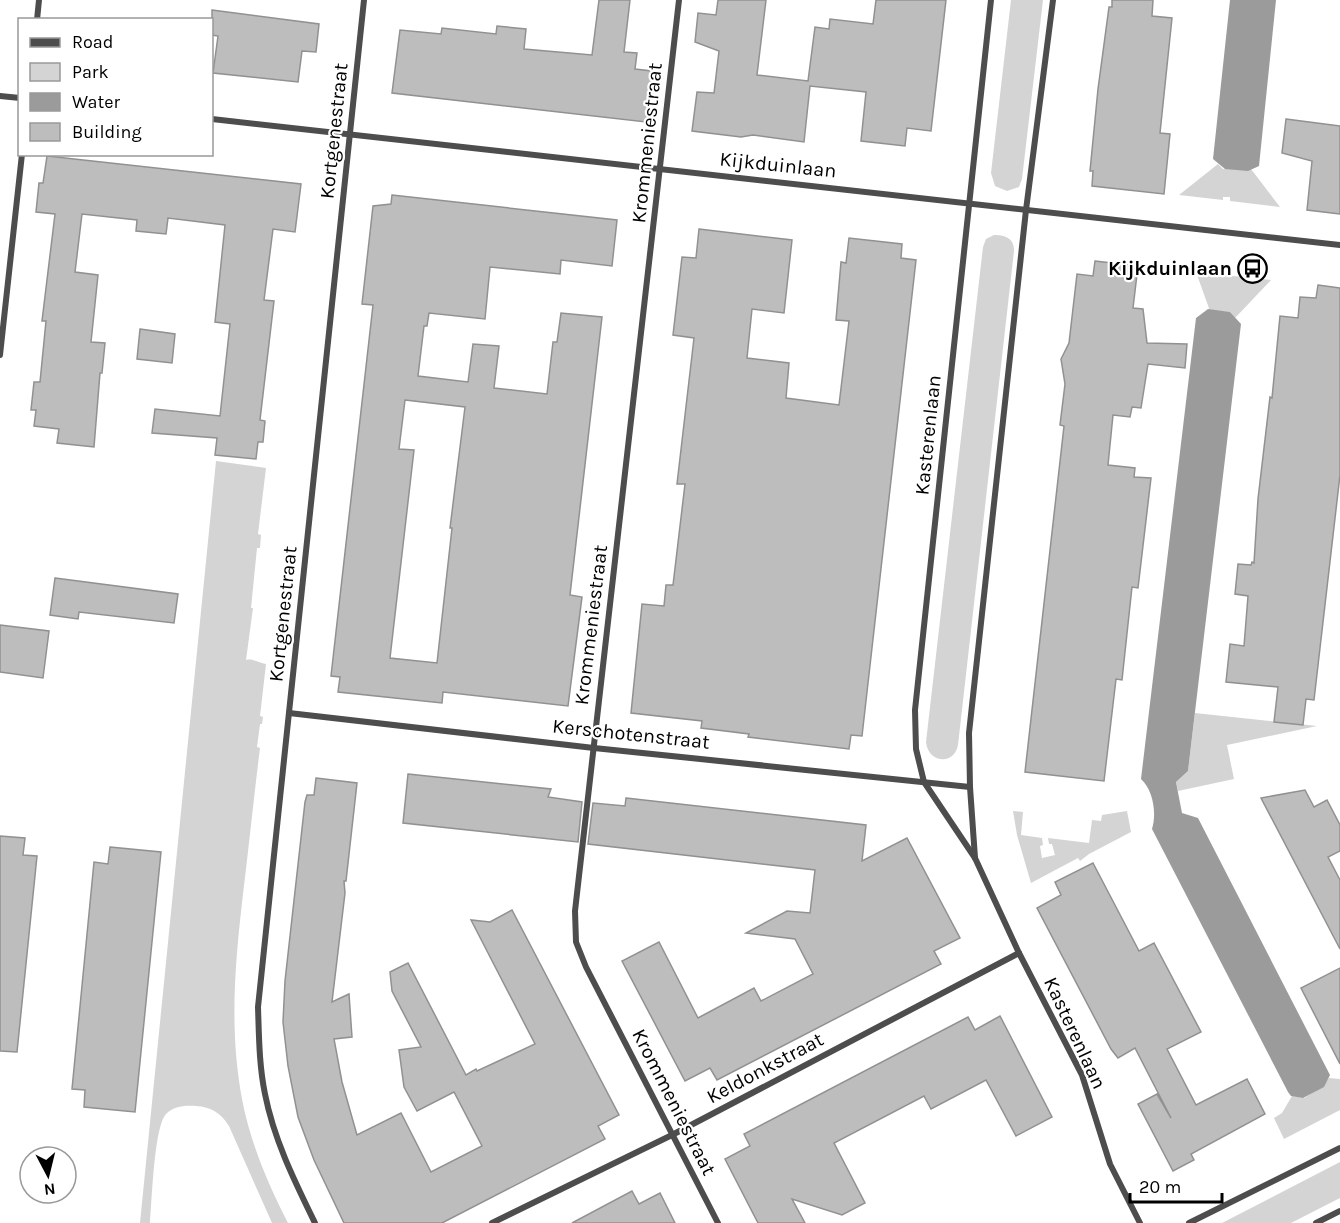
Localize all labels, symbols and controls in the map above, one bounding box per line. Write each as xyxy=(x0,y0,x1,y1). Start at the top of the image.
legend xyxy=(18,18,213,156)
text: Road xyxy=(72,31,113,53)
text: Park xyxy=(72,61,109,83)
street label: Kortgenestraat xyxy=(315,61,353,200)
street label: Krommeniestraat xyxy=(627,61,667,224)
text: Water xyxy=(72,91,120,113)
text: Building xyxy=(72,121,142,143)
street label: Kijkduinlaan xyxy=(718,147,838,183)
bus stop icon: Kijkduinlaan xyxy=(1237,252,1269,284)
place label: Kijkduinlaan xyxy=(1108,257,1232,280)
street label: Kasterenlaan xyxy=(910,374,946,496)
street label: Krommeniestraat xyxy=(570,543,612,706)
street label: Kortgenestraat xyxy=(264,544,302,683)
street label: Kerschotenstraat xyxy=(551,714,711,754)
street label: Kasterenlaan xyxy=(1039,973,1111,1093)
street label: Krommeniestraat xyxy=(627,1025,721,1179)
street label: Keldonkstraat xyxy=(703,1027,828,1108)
north arrow xyxy=(18,1145,78,1205)
scale bar xyxy=(1130,1166,1222,1204)
text: 20 m xyxy=(1139,1176,1181,1198)
text: N xyxy=(43,1179,57,1200)

